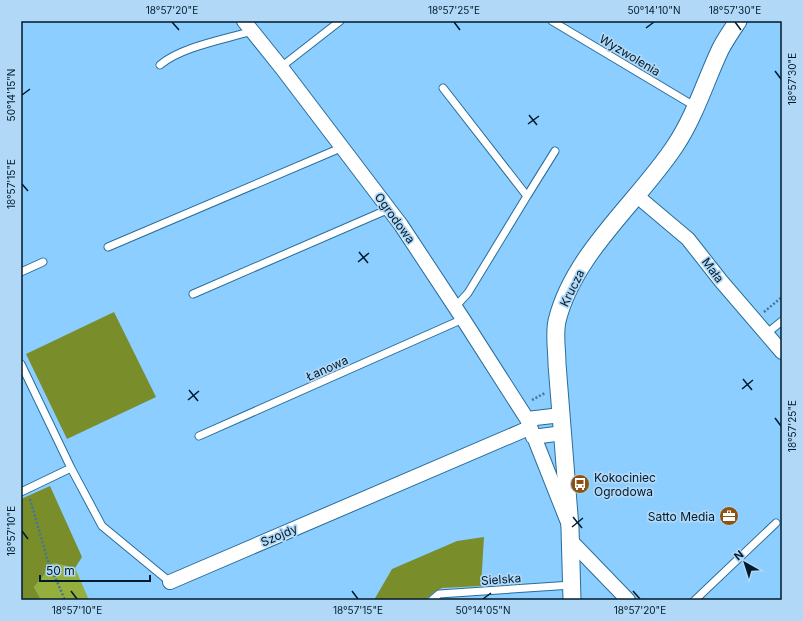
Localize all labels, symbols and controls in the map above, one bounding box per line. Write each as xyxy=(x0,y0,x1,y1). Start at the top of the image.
text: 18°57'20"E xyxy=(146,4,198,16)
text: 18°57'25"E xyxy=(428,4,480,16)
text: 50°14'10"N xyxy=(627,4,681,16)
text: 18°57'30"E xyxy=(709,4,761,16)
street label: Wyzwolenia xyxy=(597,31,663,79)
text: 18°57'30"E xyxy=(786,53,798,105)
text: 50°14'15"N xyxy=(5,69,17,121)
text: 18°57'15"E xyxy=(5,159,17,209)
street label: Ogrodowa xyxy=(372,190,418,246)
street label: Mała xyxy=(699,255,727,285)
street label: Krucza xyxy=(557,267,587,309)
street label: Łanowa xyxy=(304,352,350,384)
text: 18°57'25"E xyxy=(786,400,798,452)
place label: Kokociniec Ogrodowa xyxy=(594,470,656,499)
bus stop icon: Kokociniec Ogrodowa xyxy=(569,473,591,495)
office icon: Satto Media xyxy=(718,505,740,527)
text: 18°57'10"E xyxy=(5,506,17,556)
place label: Satto Media xyxy=(648,509,715,524)
street label: Szojdy xyxy=(258,520,300,549)
north arrow xyxy=(725,543,765,583)
text: N xyxy=(731,547,746,563)
scale bar xyxy=(40,557,150,583)
text: 50 m xyxy=(46,563,75,578)
street label: Sielska xyxy=(480,570,522,588)
text: 18°57'10"E xyxy=(52,604,102,616)
text: 18°57'15"E xyxy=(333,604,383,616)
text: 50°14'05"N xyxy=(455,604,511,616)
text: 18°57'20"E xyxy=(614,604,666,616)

